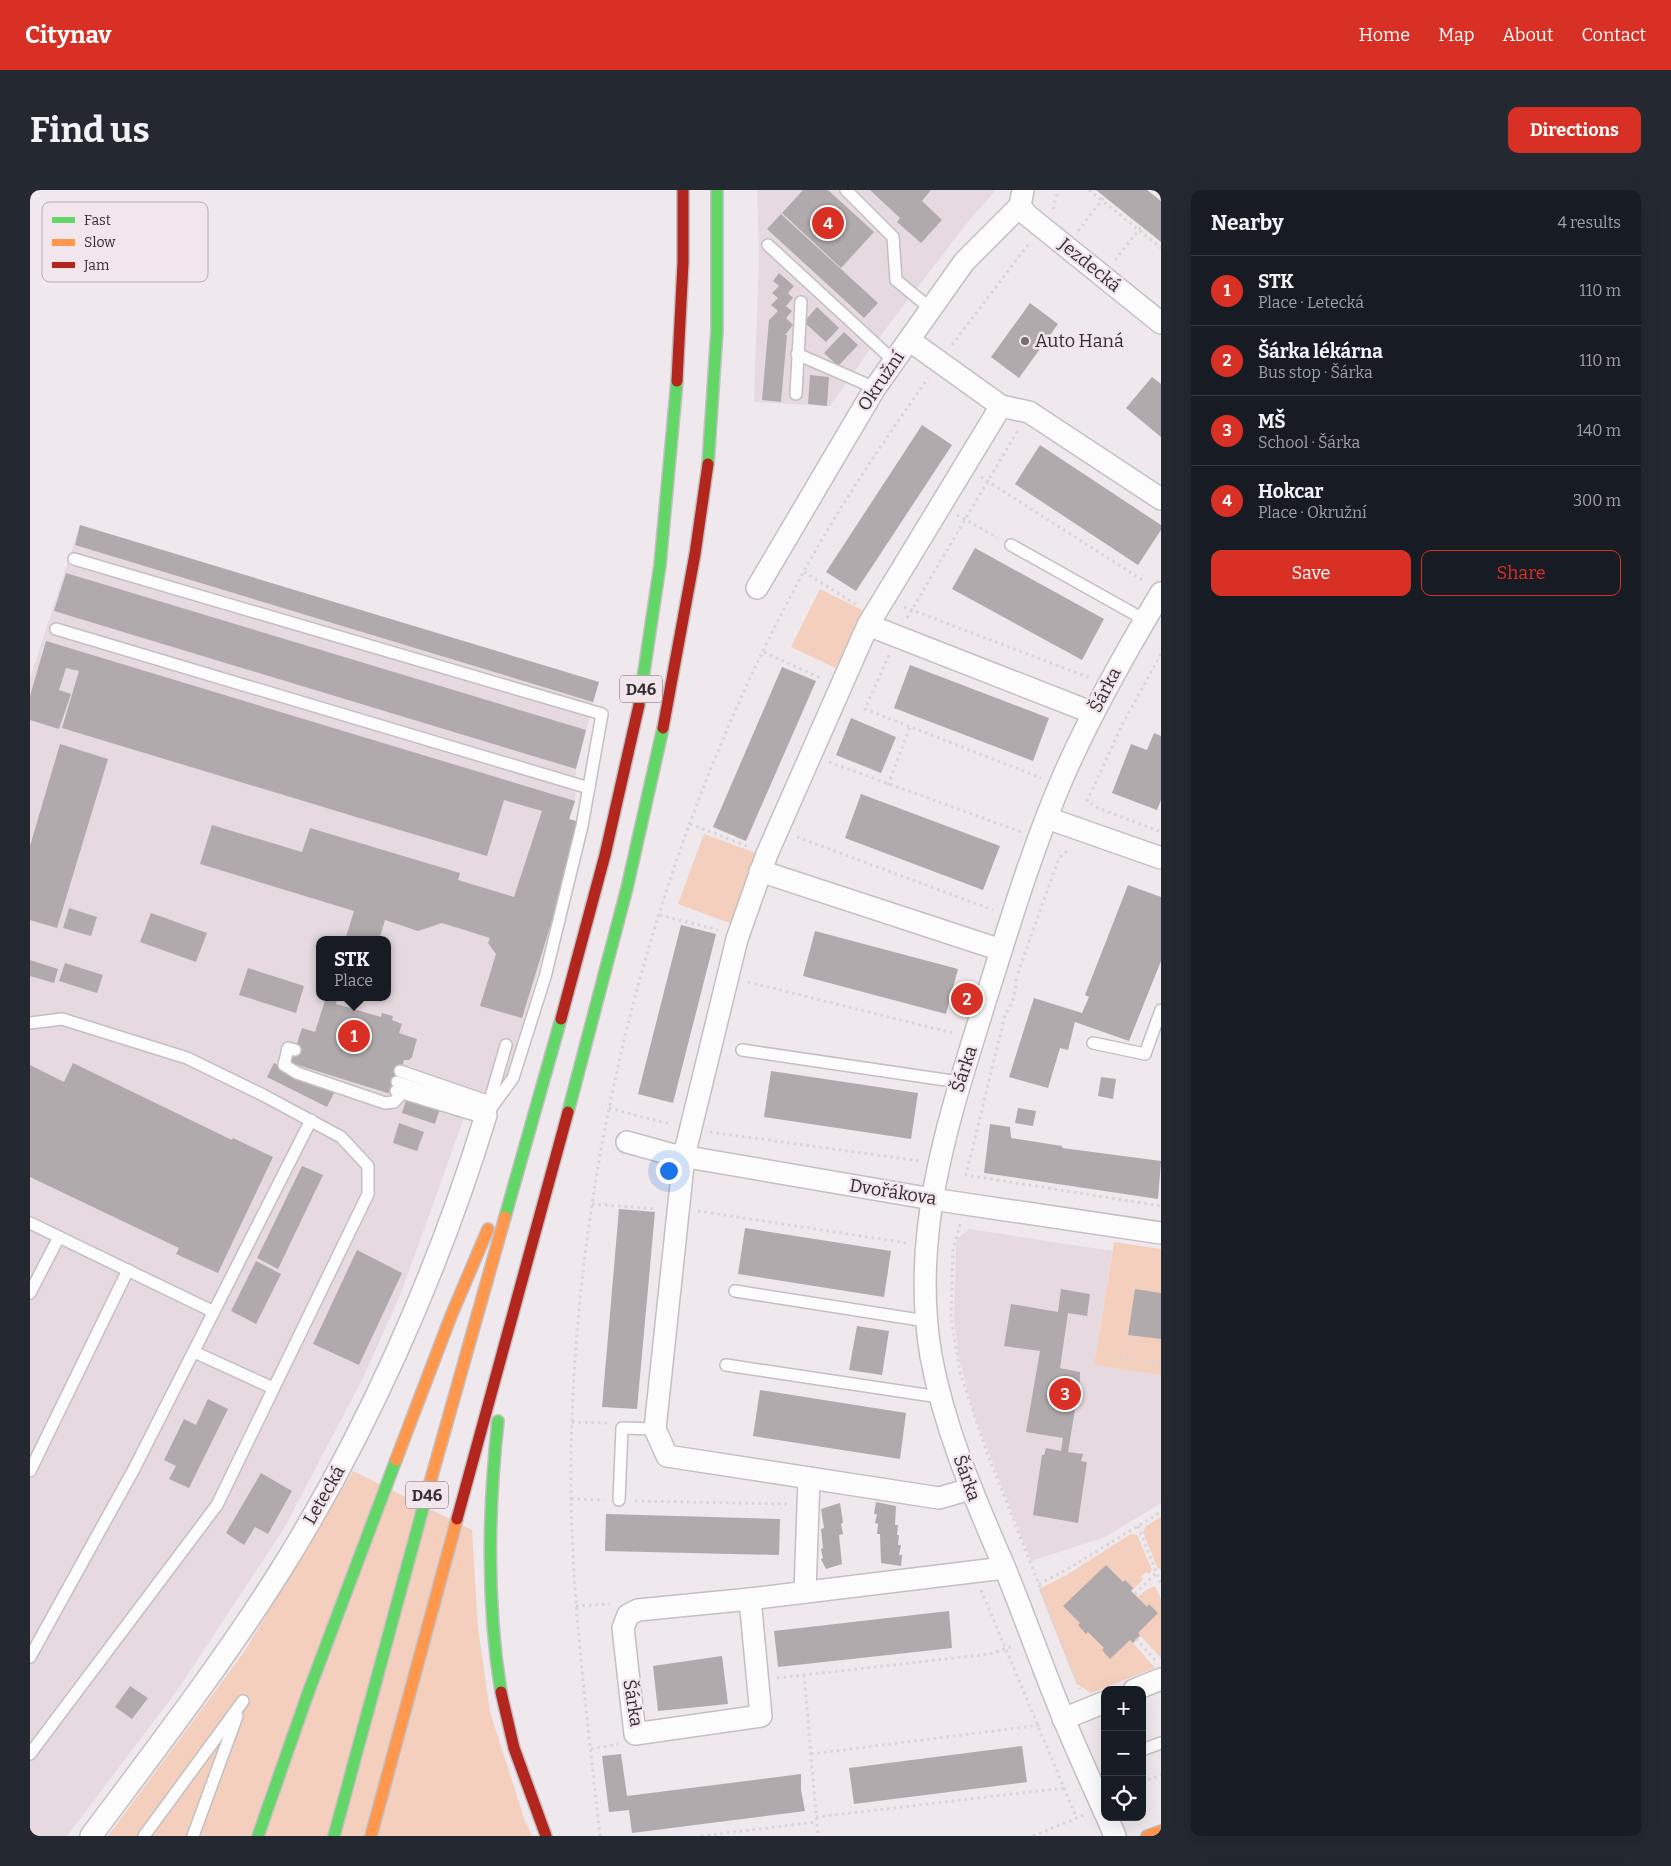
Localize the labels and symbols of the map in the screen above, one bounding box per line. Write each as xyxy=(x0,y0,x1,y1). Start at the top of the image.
legend xyxy=(42,202,208,282)
pin: 4 xyxy=(812,204,844,242)
text: Fast xyxy=(84,212,111,229)
street label: Jezdecká xyxy=(1054,233,1125,297)
text: Slow xyxy=(84,234,116,251)
text: Jam xyxy=(83,257,110,274)
place label: Auto Haná xyxy=(1035,330,1124,352)
marker: Auto Haná xyxy=(1019,335,1031,347)
street label: Okružní xyxy=(853,346,909,415)
street label: Šárka xyxy=(1084,664,1126,716)
road number: D46 xyxy=(620,676,662,702)
pin: 2 xyxy=(951,980,983,1018)
pin: 1 xyxy=(338,1017,370,1055)
street label: Šárka xyxy=(946,1043,982,1095)
your location xyxy=(656,1158,682,1184)
street label: Dvořákova xyxy=(848,1174,938,1210)
pin: 3 xyxy=(1049,1375,1081,1413)
street label: Šárka xyxy=(949,1452,985,1504)
street label: Letecká xyxy=(298,1462,350,1528)
road number: D46 xyxy=(406,1482,448,1508)
street label: Šárka xyxy=(618,1678,648,1728)

